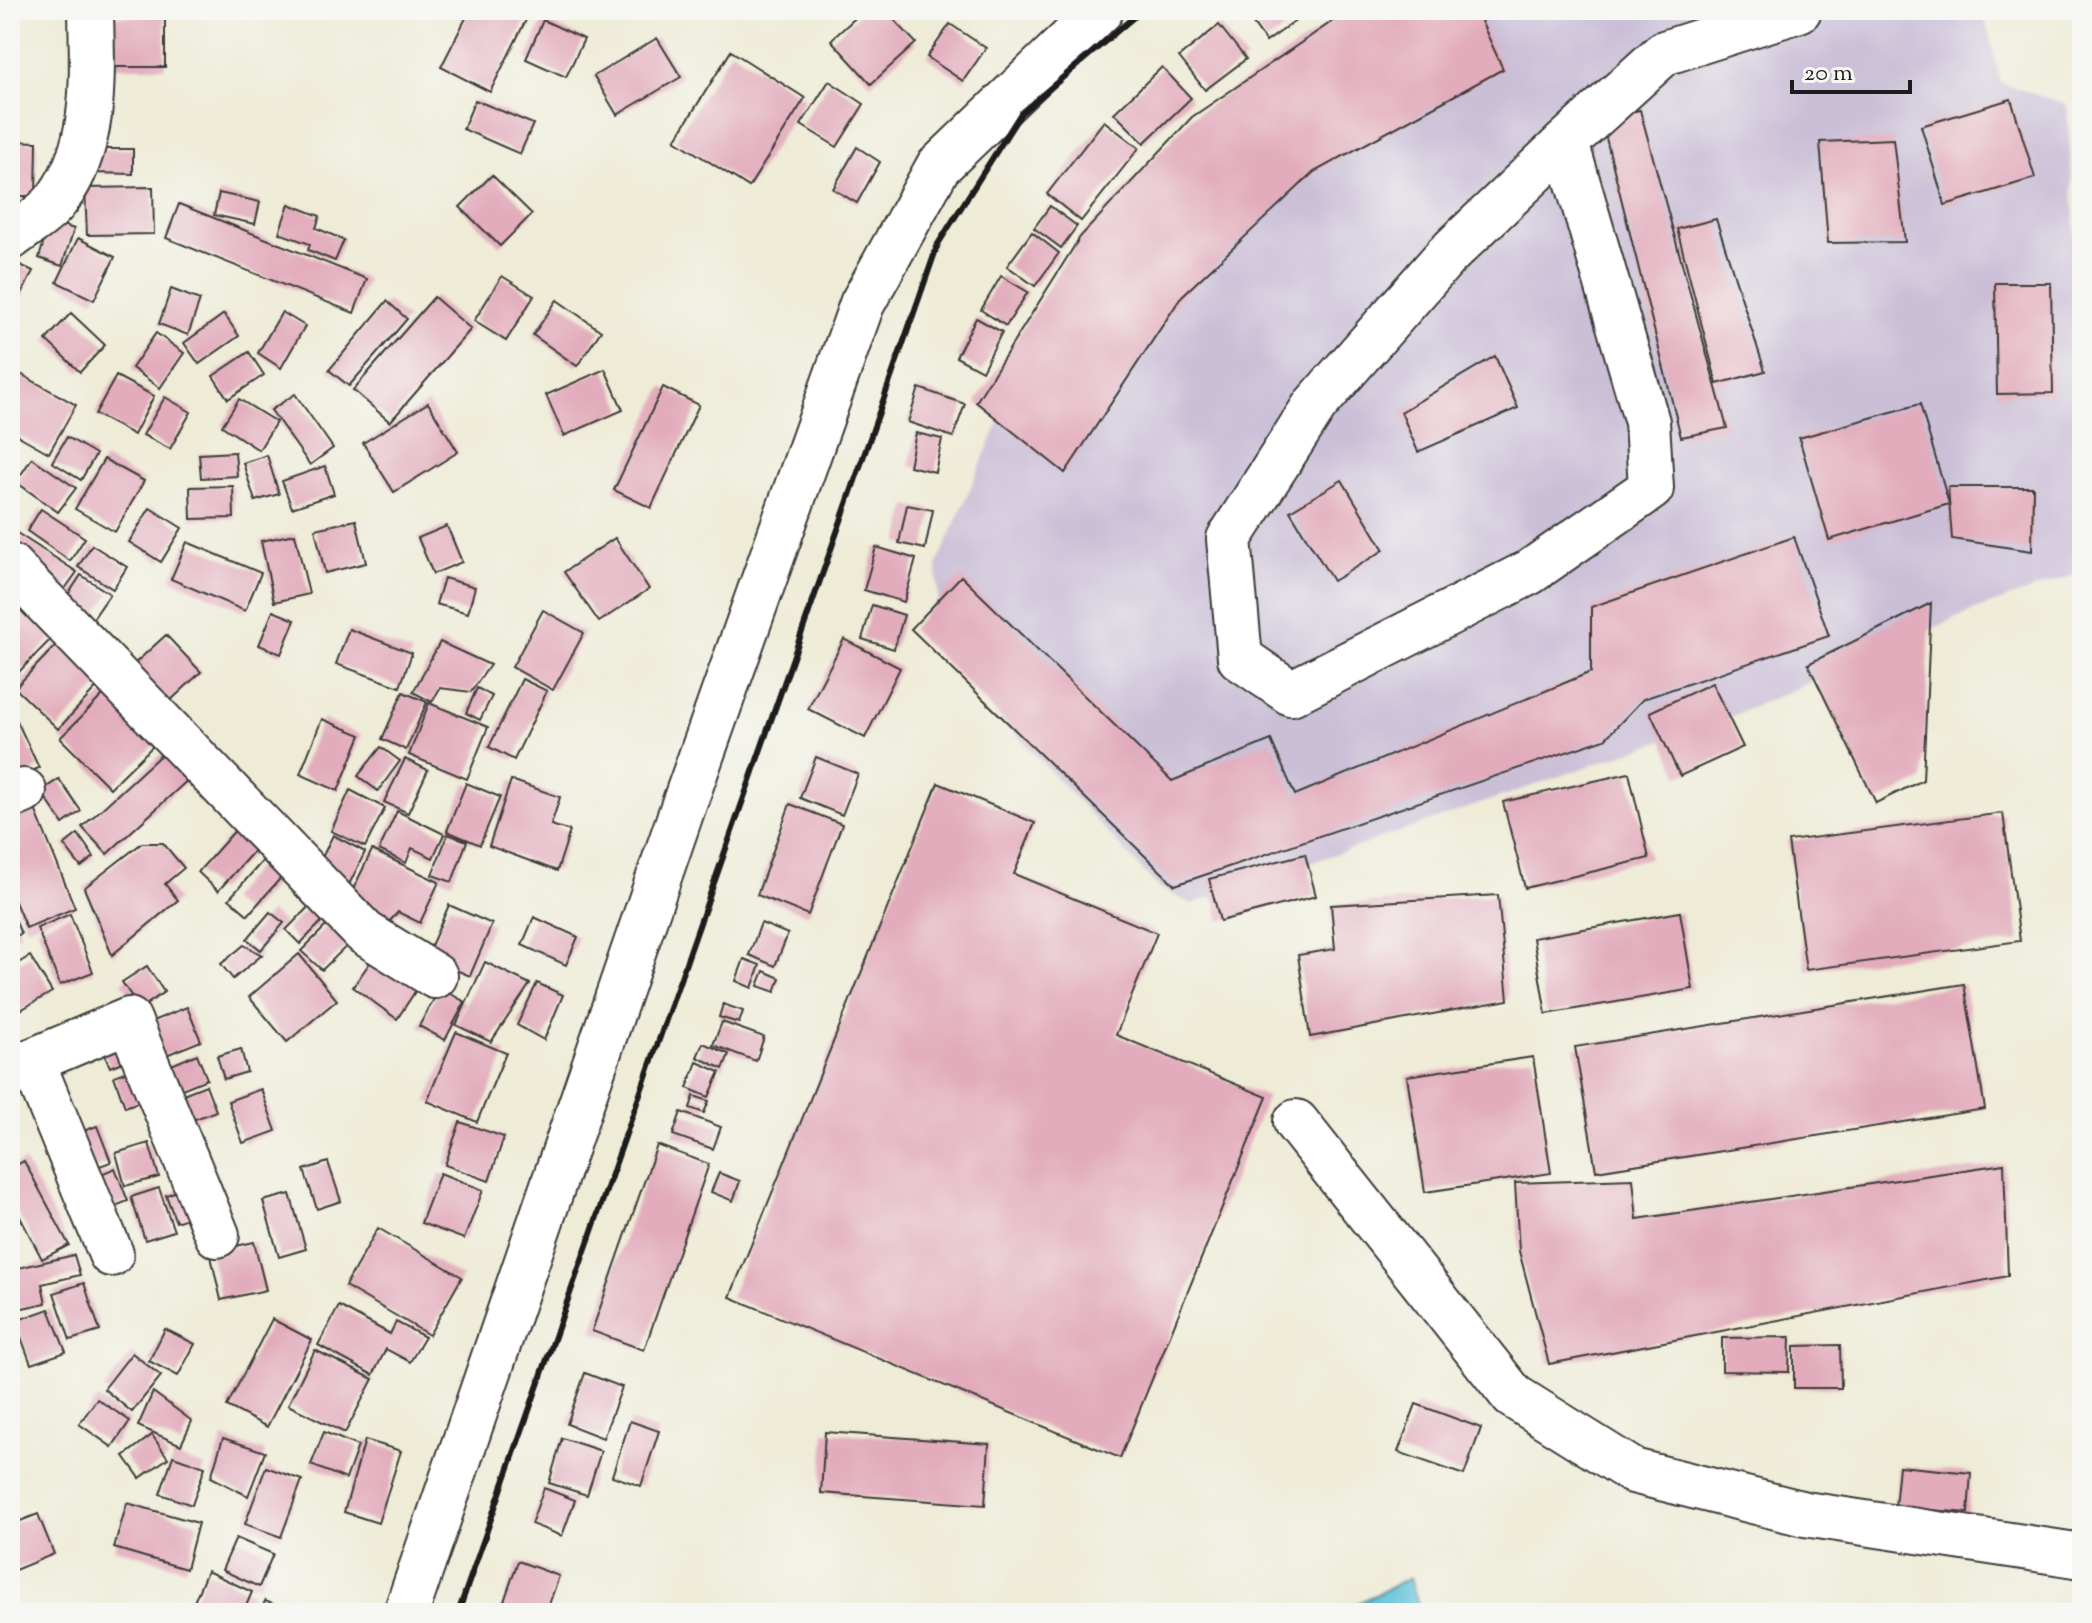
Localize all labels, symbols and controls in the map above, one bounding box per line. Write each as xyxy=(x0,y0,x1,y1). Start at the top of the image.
scale bar xyxy=(1792,44,1910,94)
text: 20 m xyxy=(1804,57,1853,91)

